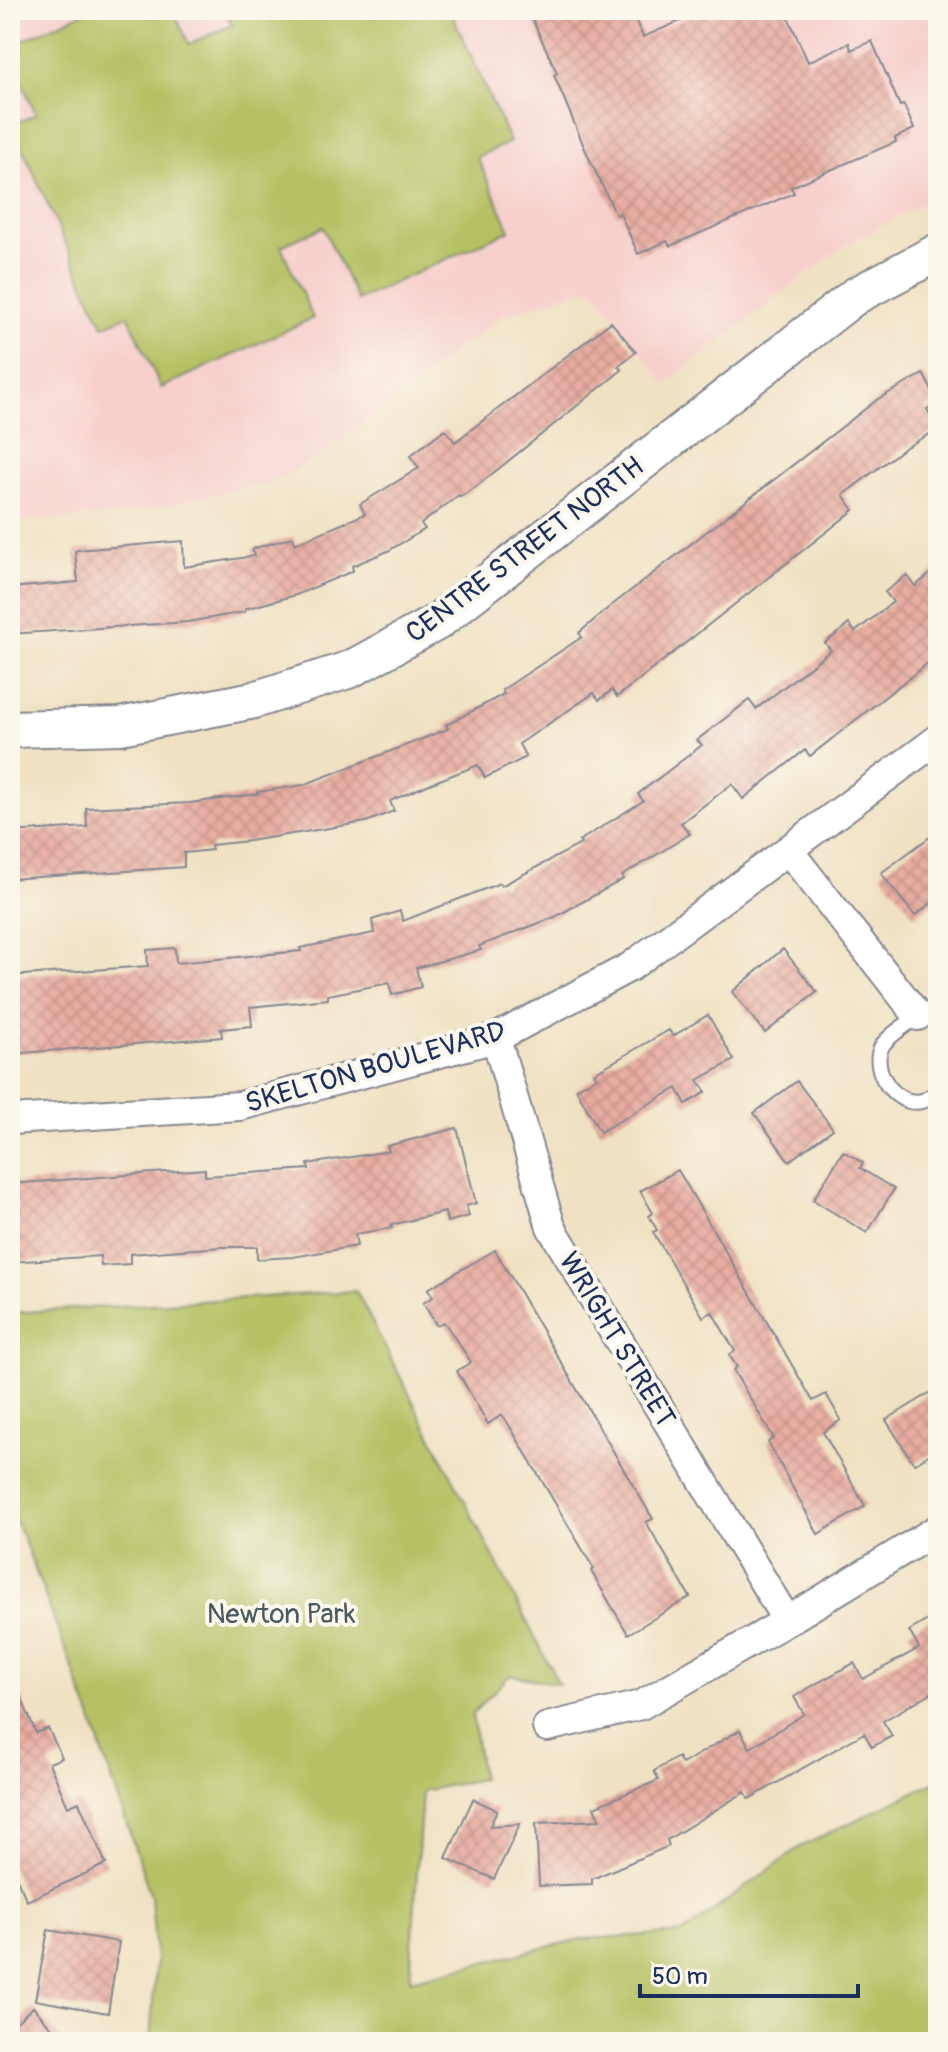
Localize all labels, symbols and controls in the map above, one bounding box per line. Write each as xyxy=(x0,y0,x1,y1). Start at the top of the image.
street label: CENTRE STREET NORTH xyxy=(399,449,651,651)
street label: SKELTON BOULEVARD xyxy=(241,1014,509,1121)
street label: WRIGHT STREET xyxy=(551,1246,683,1434)
park label: Newton Park xyxy=(207,1597,356,1632)
scale bar xyxy=(640,1948,858,1998)
text: 50 m xyxy=(652,1962,708,1991)

